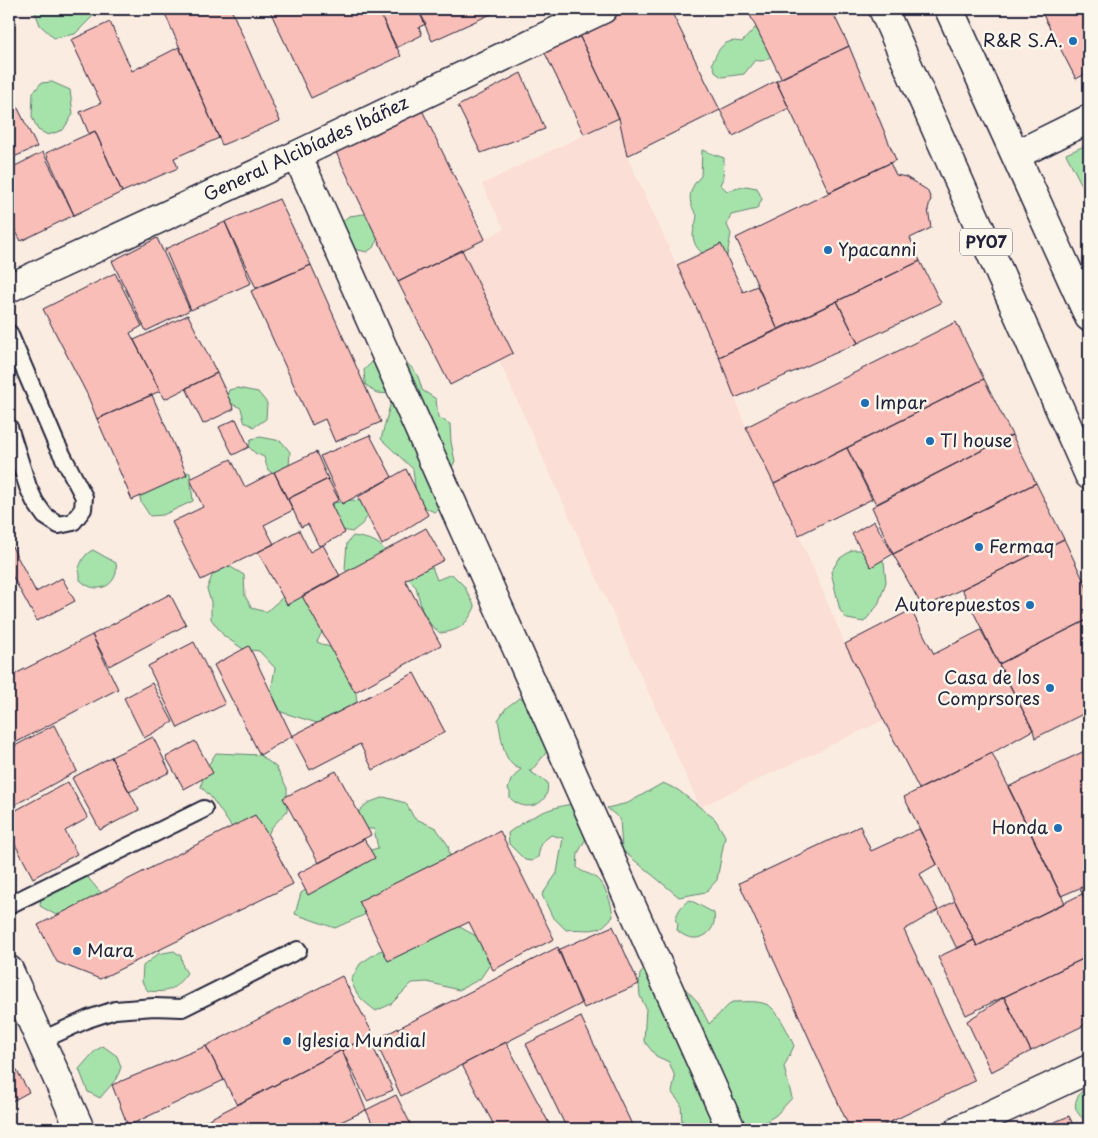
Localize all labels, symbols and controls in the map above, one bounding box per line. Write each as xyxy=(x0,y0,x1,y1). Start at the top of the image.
place label: R&R S.A. xyxy=(983,26,1063,53)
marker: R&R S.A. xyxy=(1067,35,1079,47)
street label: General Alcibíades Ibáñez xyxy=(198,88,413,207)
road number: PY07 xyxy=(960,228,1012,256)
place label: Ypacanni xyxy=(838,235,917,262)
marker: Ypacanni xyxy=(822,244,834,256)
place label: Impar xyxy=(875,388,927,415)
marker: Impar xyxy=(859,397,871,409)
place label: TI house xyxy=(940,426,1013,453)
marker: TI house xyxy=(924,435,936,447)
place label: Fermaq xyxy=(989,532,1054,559)
marker: Fermaq xyxy=(973,541,985,553)
place label: Autorepuestos xyxy=(895,590,1020,617)
marker: Autorepuestos xyxy=(1024,599,1036,611)
place label: Casa de los Comprsores xyxy=(937,663,1040,711)
marker: Casa de los Comprsores xyxy=(1044,682,1056,694)
place label: Honda xyxy=(992,813,1048,840)
marker: Honda xyxy=(1052,822,1064,834)
place label: Mara xyxy=(87,936,135,963)
marker: Mara xyxy=(71,945,83,957)
place label: Iglesia Mundial xyxy=(297,1026,426,1053)
marker: Iglesia Mundial xyxy=(281,1035,293,1047)

